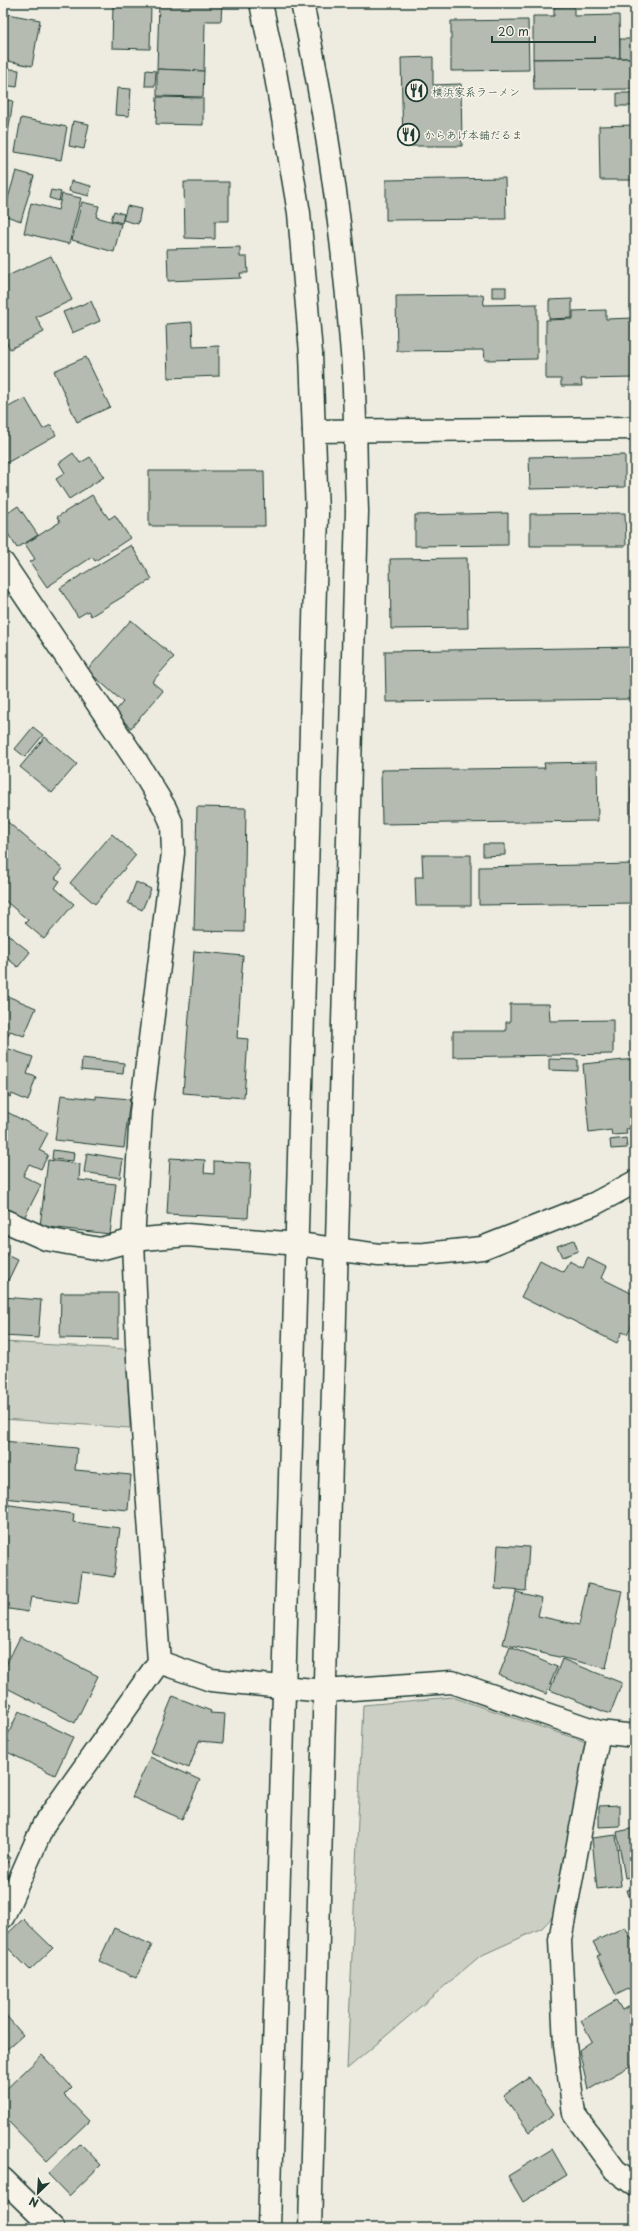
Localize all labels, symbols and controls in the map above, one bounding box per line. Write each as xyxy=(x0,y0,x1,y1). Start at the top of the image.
scale bar xyxy=(492,18,595,44)
text: 20 m xyxy=(498,22,529,40)
restaurant icon: 横浜家系ラーメン xyxy=(403,78,429,104)
place label: 横浜家系ラーメン xyxy=(432,83,520,100)
restaurant icon: からあげ本舗だるま xyxy=(396,121,422,147)
place label: からあげ本舗だるま xyxy=(424,126,523,143)
north arrow xyxy=(18,2173,58,2213)
text: N xyxy=(26,2193,41,2212)

